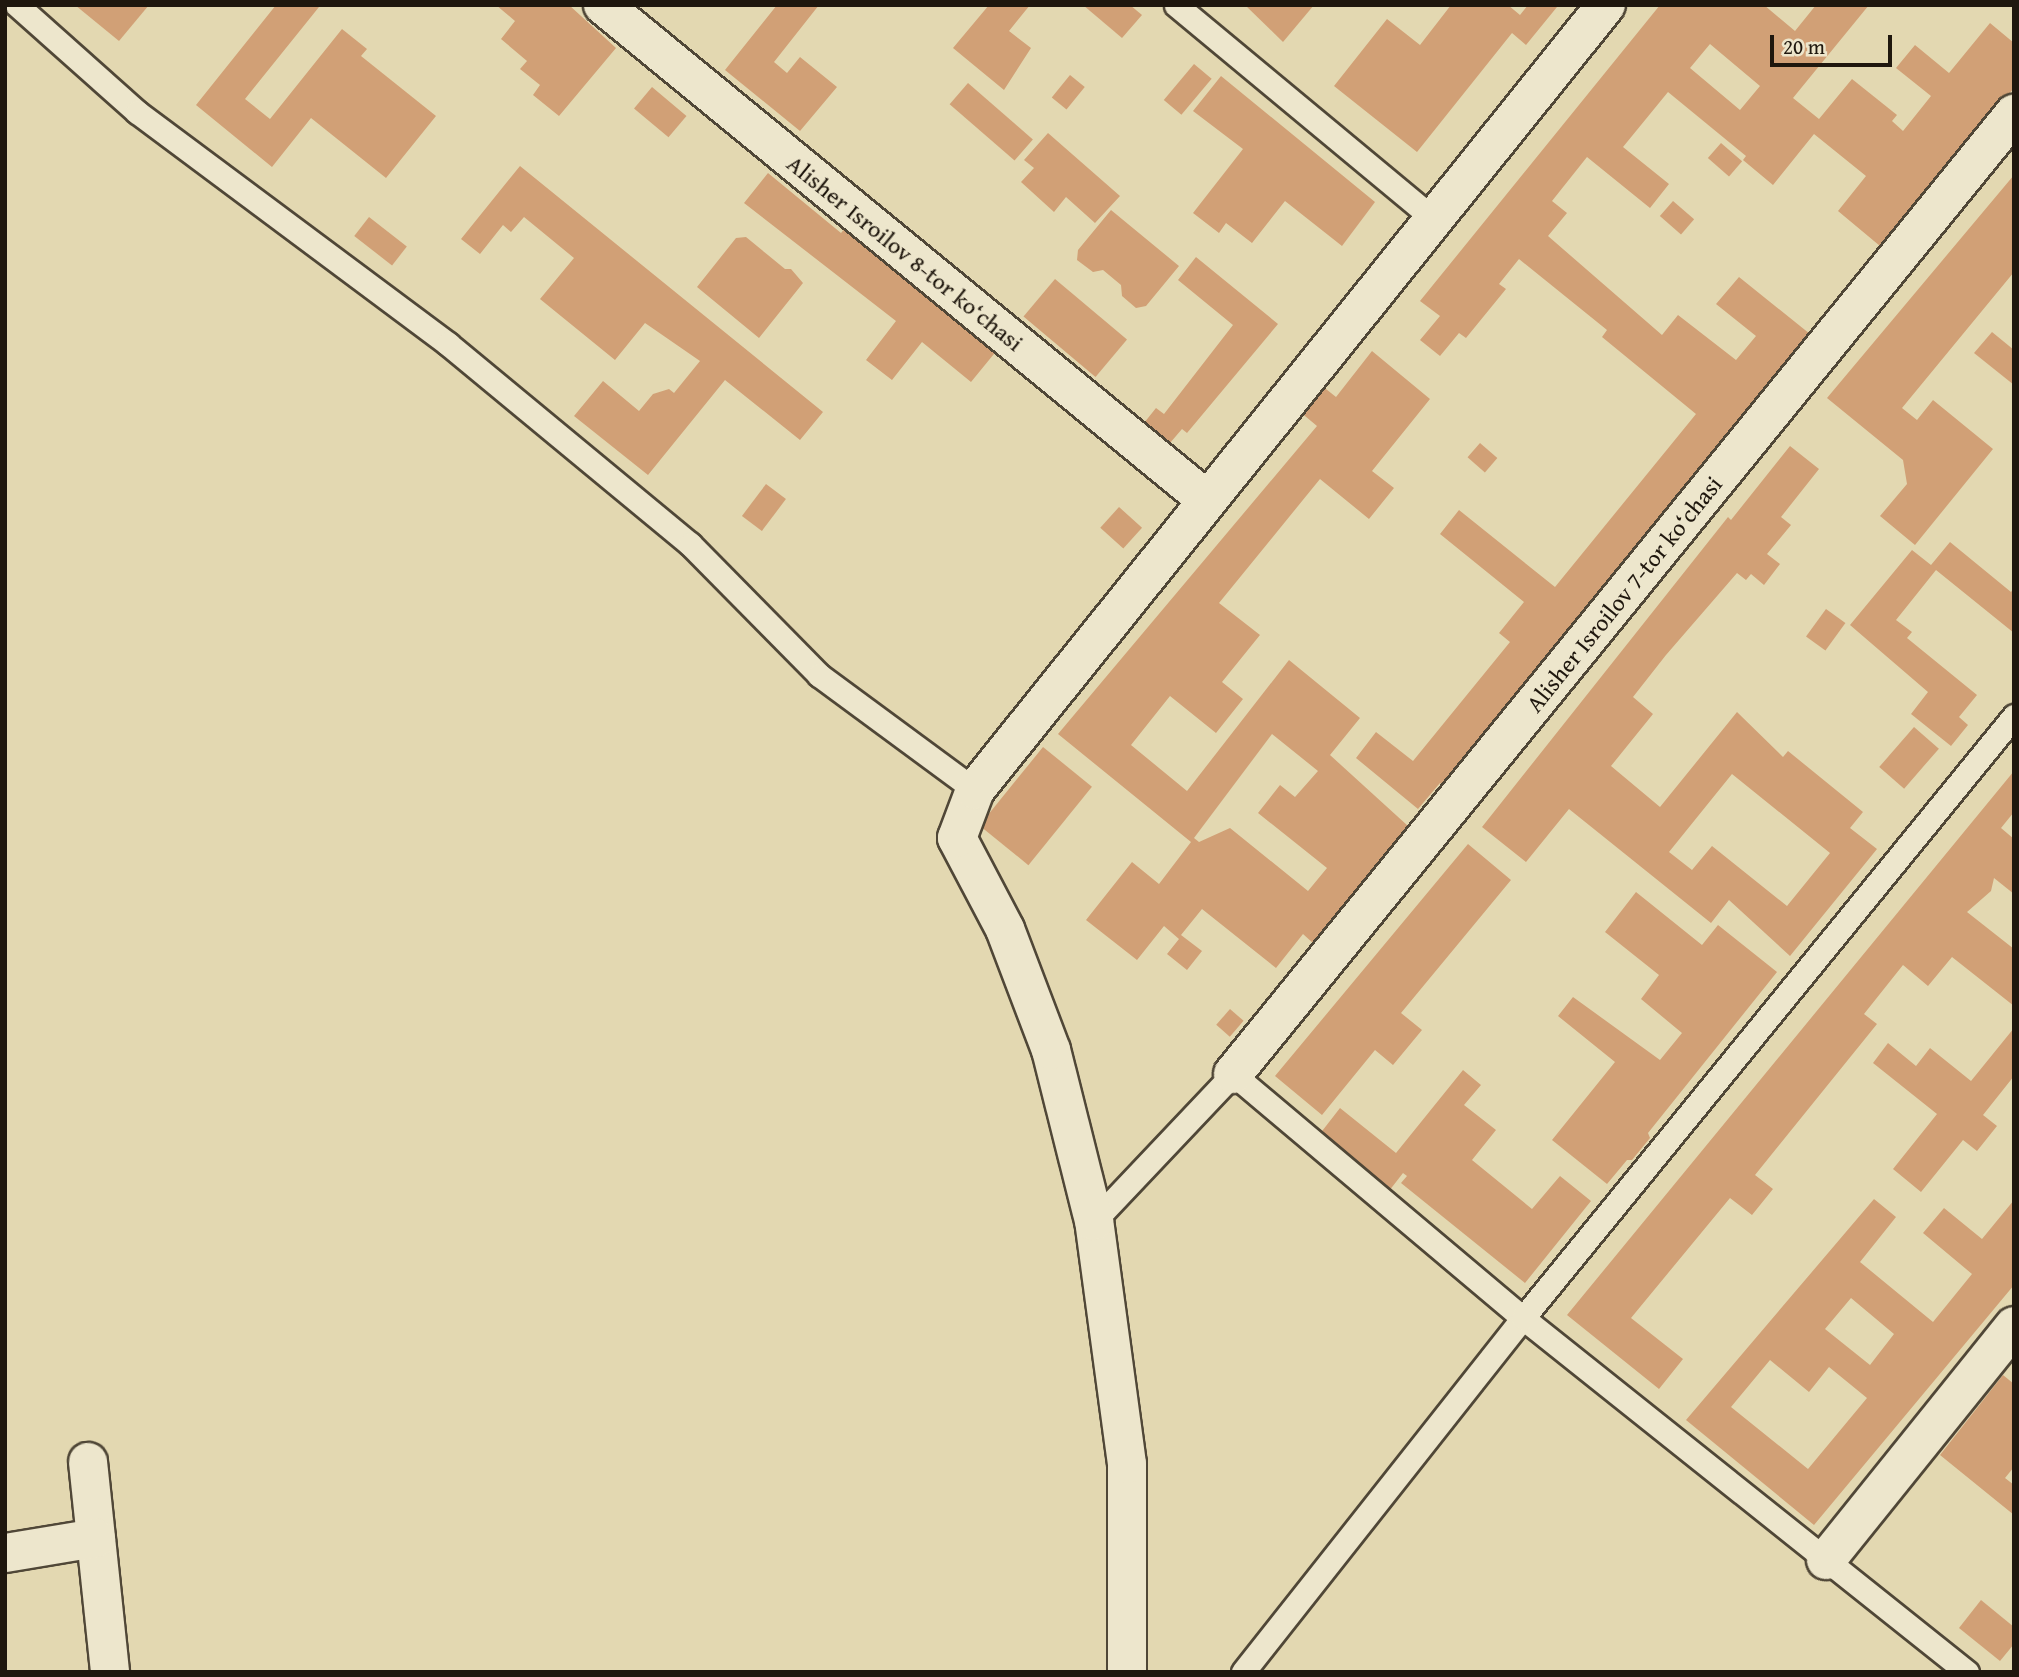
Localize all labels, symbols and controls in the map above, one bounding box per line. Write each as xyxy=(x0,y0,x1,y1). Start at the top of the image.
scale bar xyxy=(1774,21,1896,65)
text: 20 m xyxy=(1783,31,1825,62)
street label: Alisher Isroilov 8-tor ko‘chasi xyxy=(781,149,1029,357)
street label: Alisher Isroilov 7-tor ko‘chasi xyxy=(1520,470,1728,718)

